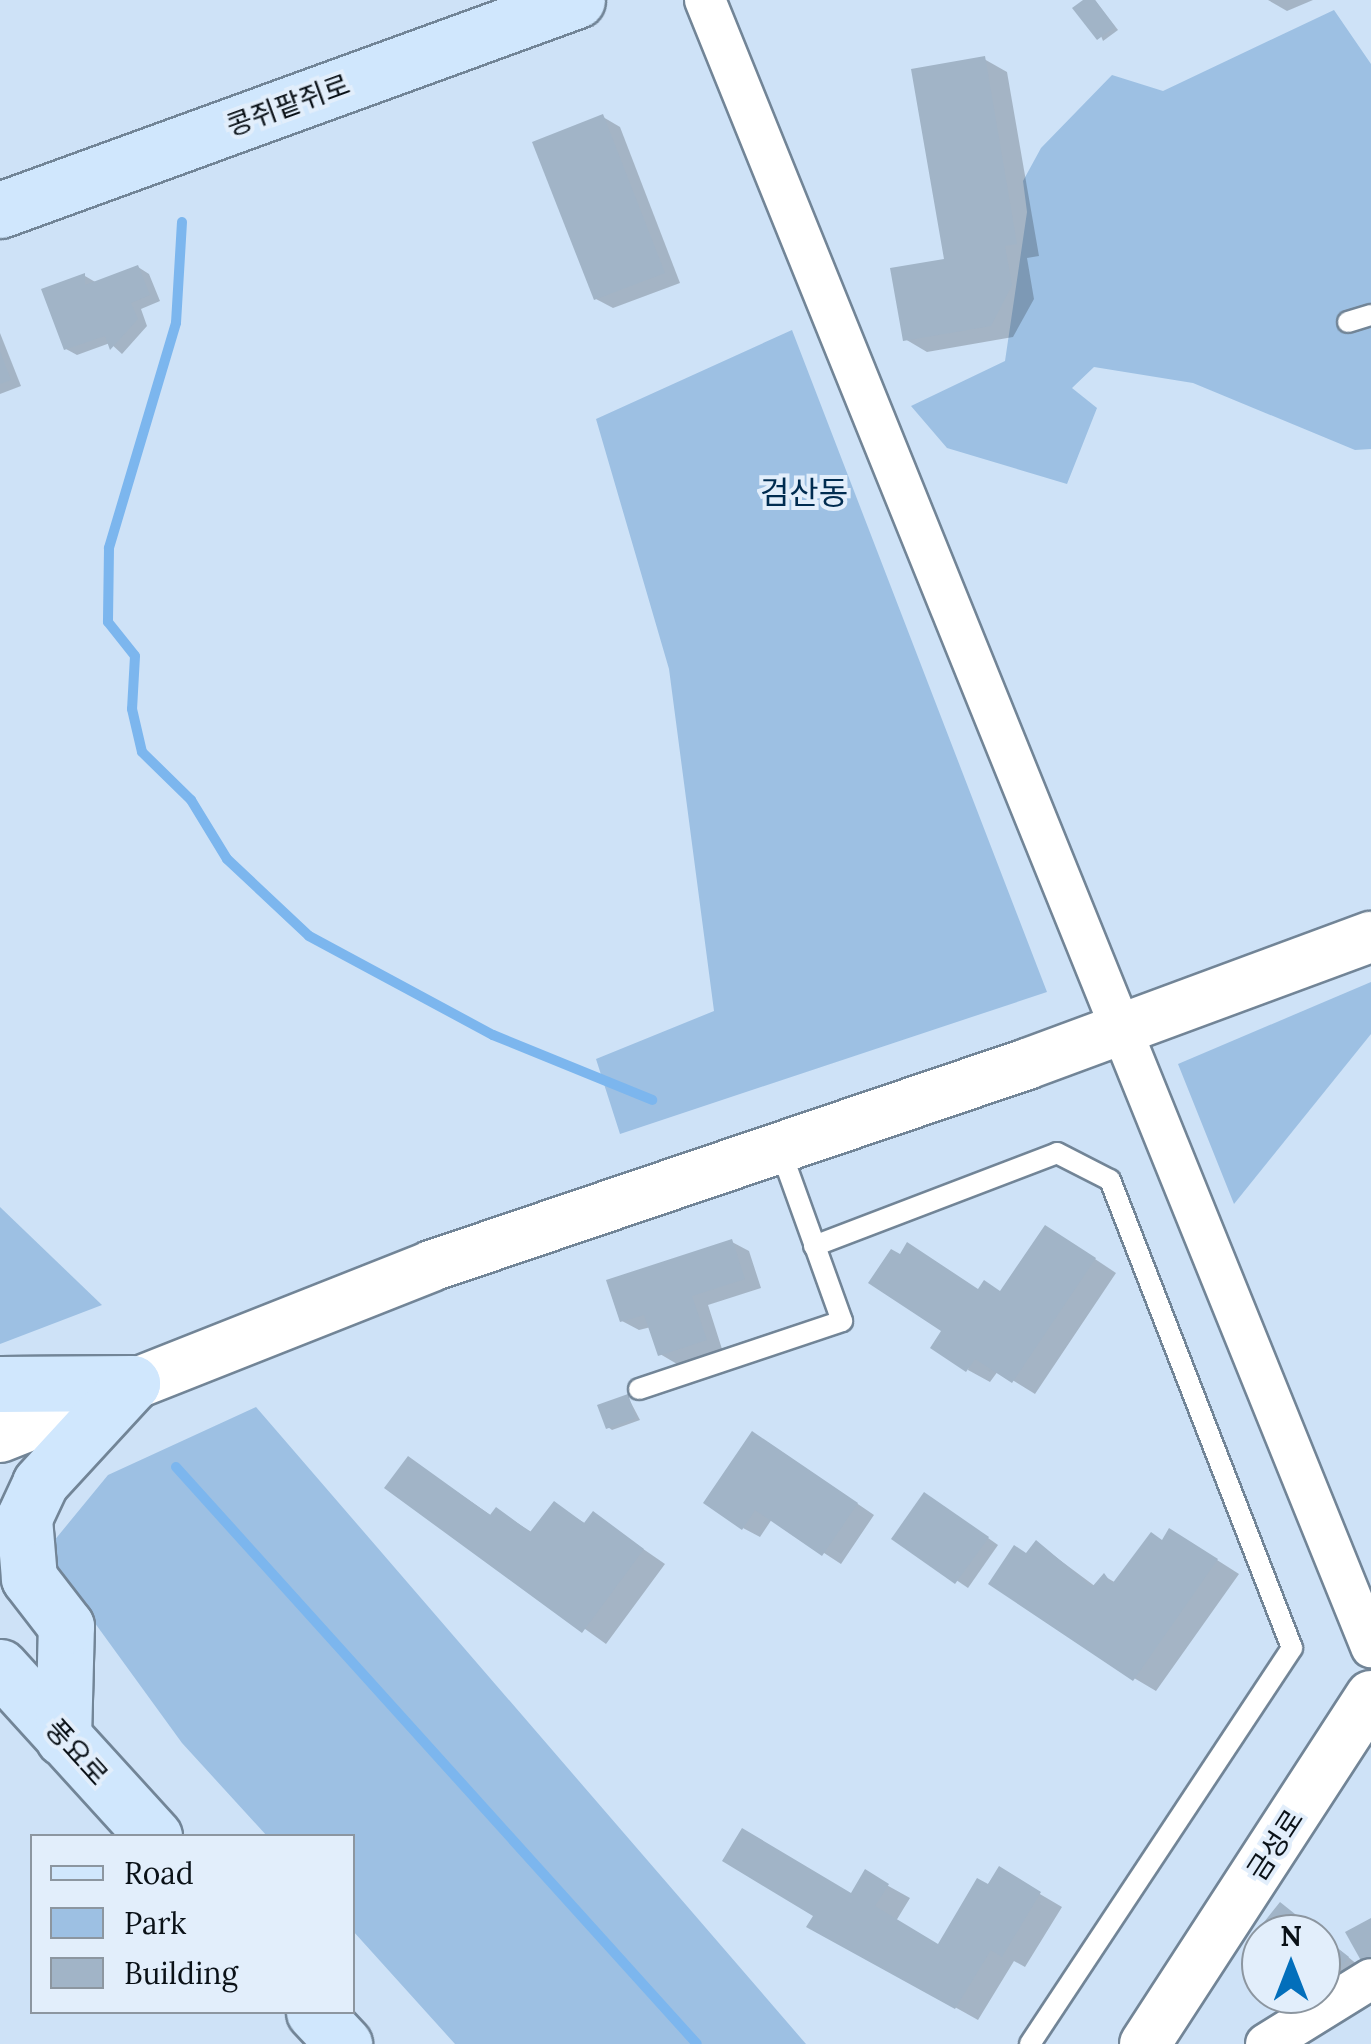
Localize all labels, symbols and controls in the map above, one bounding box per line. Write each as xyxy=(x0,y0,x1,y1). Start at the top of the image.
street label: 콩쥐팥쥐로 xyxy=(222,67,354,143)
district label: 검산동 xyxy=(760,474,848,512)
street label: 풍요로 xyxy=(39,1712,115,1792)
street label: 금성로 xyxy=(1240,1803,1310,1887)
legend xyxy=(30,1834,355,2014)
text: Road xyxy=(124,1854,194,1892)
text: Park xyxy=(124,1904,186,1942)
north arrow xyxy=(1241,1914,1341,2014)
text: N xyxy=(1280,1918,1302,1954)
text: Building xyxy=(124,1954,238,1992)

